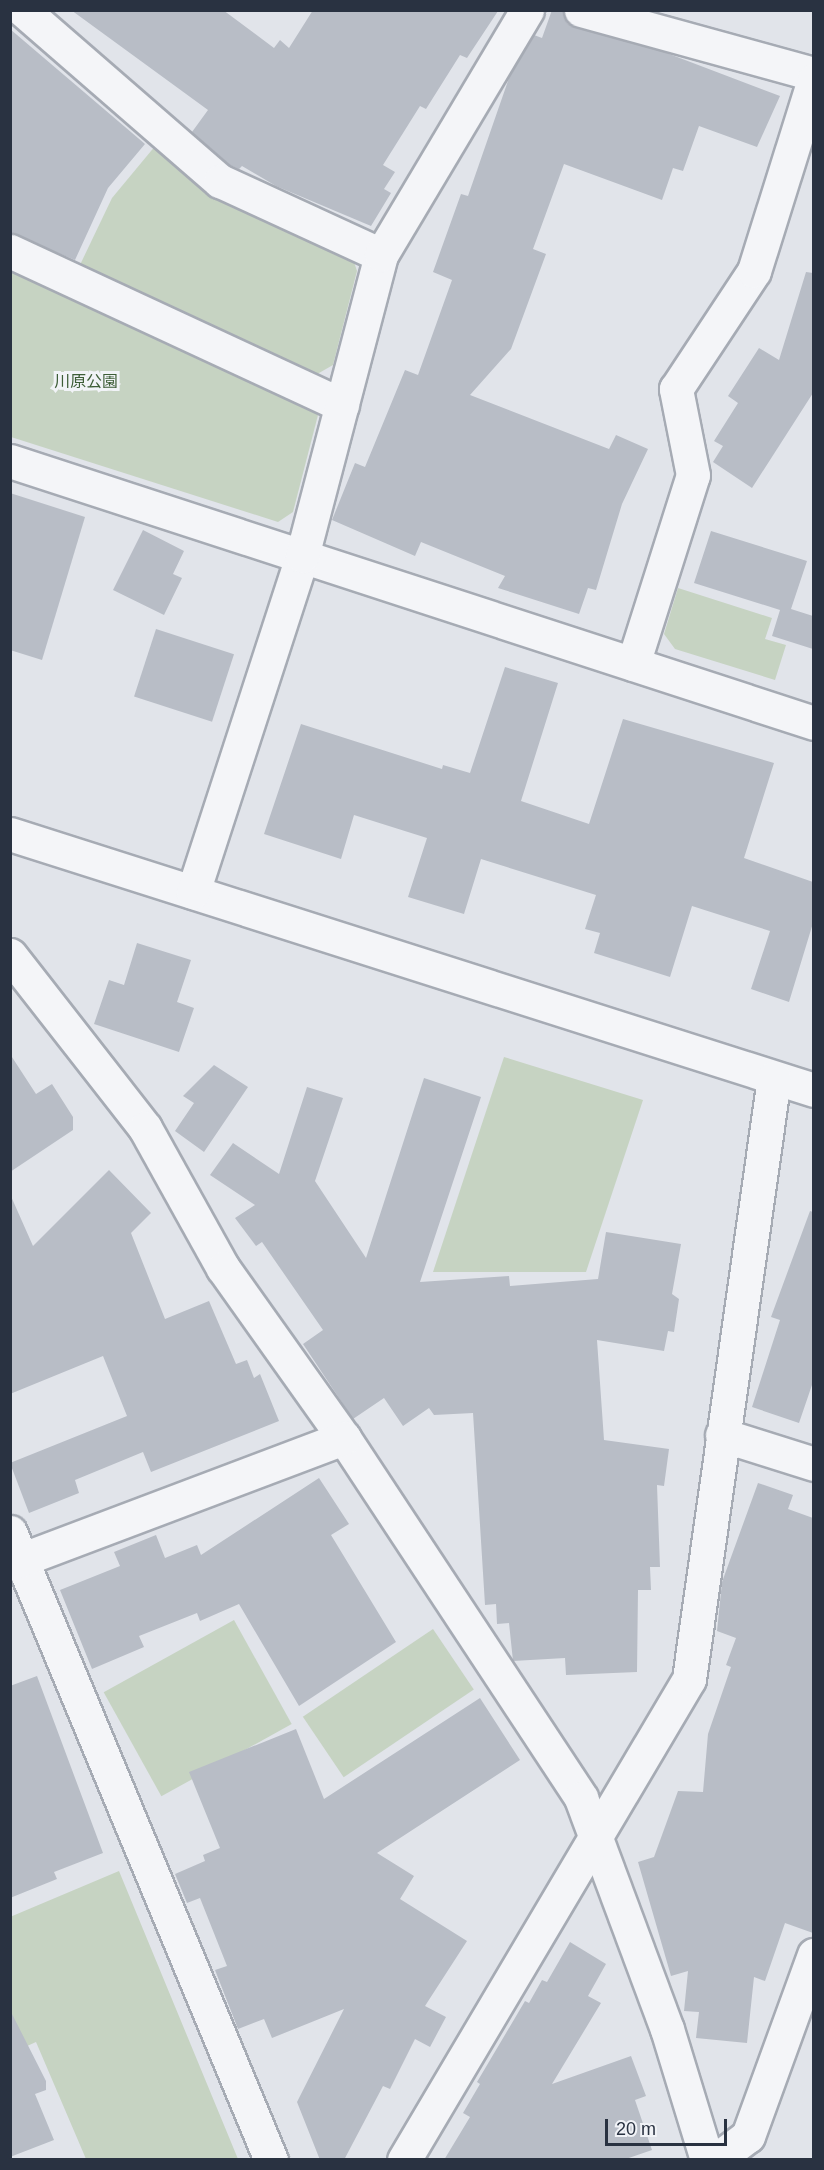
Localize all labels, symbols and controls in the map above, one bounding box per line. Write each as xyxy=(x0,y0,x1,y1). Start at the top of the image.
park label: 川原公園 xyxy=(54,372,118,392)
scale bar xyxy=(608,2107,730,2145)
text: 20 m xyxy=(616,2119,656,2139)

